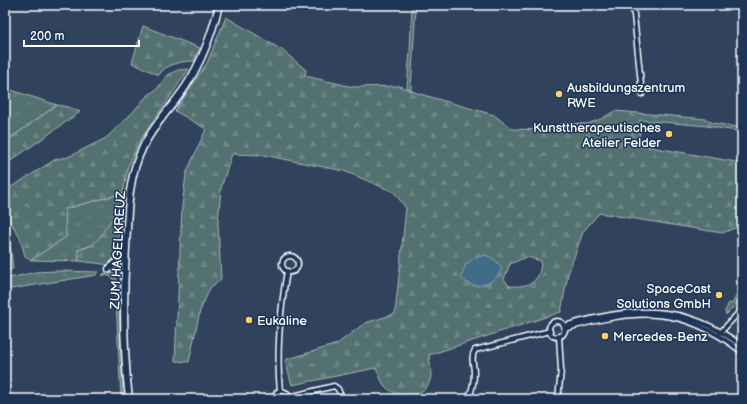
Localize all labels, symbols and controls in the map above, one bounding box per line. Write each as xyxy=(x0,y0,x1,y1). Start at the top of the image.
scale bar xyxy=(24,22,139,48)
text: 200 m xyxy=(30,29,64,44)
place label: Ausbildungszentrum RWE xyxy=(567,80,686,111)
marker: Ausbildungszentrum RWE xyxy=(554,89,564,99)
place label: Kunsttherapeutisches Atelier Felder xyxy=(533,120,662,151)
marker: Kunsttherapeutisches Atelier Felder xyxy=(664,129,674,139)
street label: ZUM HAGELKREUZ xyxy=(107,190,129,311)
place label: SpaceCast Solutions GmbH xyxy=(616,281,711,312)
marker: SpaceCast Solutions GmbH xyxy=(714,290,724,300)
place label: Eukaline xyxy=(257,313,307,329)
marker: Eukaline xyxy=(244,315,254,325)
place label: Mercedes-Benz xyxy=(613,329,708,345)
marker: Mercedes-Benz xyxy=(600,331,610,341)

